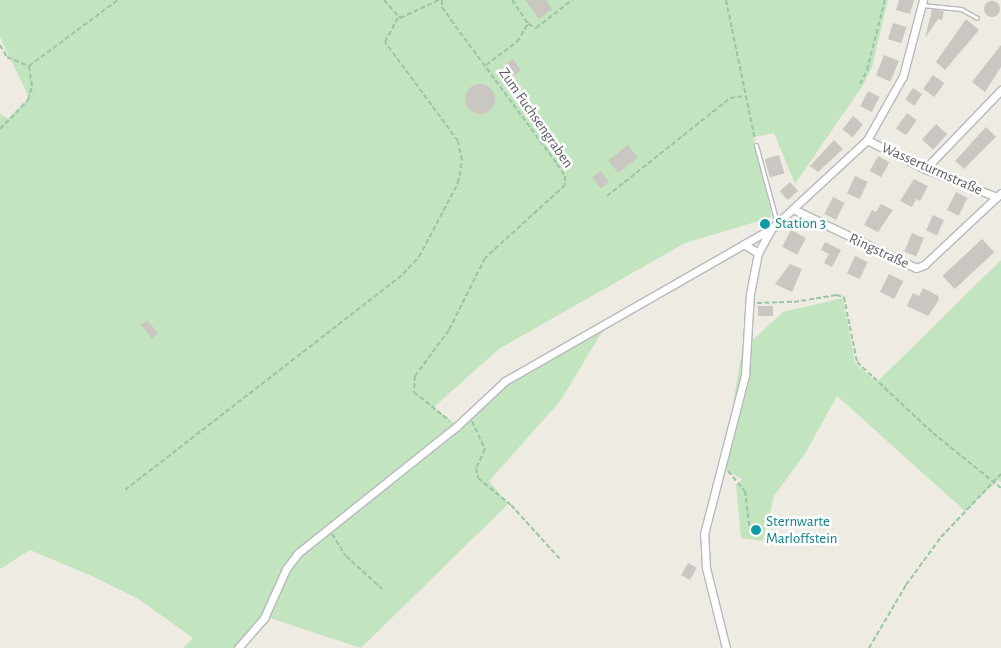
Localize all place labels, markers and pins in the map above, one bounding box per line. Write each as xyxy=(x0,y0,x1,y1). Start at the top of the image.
place label: Station 3 xyxy=(775,215,826,233)
marker: Station 3 xyxy=(759,218,771,230)
place label: Sternwarte Marloffstein xyxy=(766,512,838,547)
marker: Sternwarte Marloffstein xyxy=(750,524,762,536)

